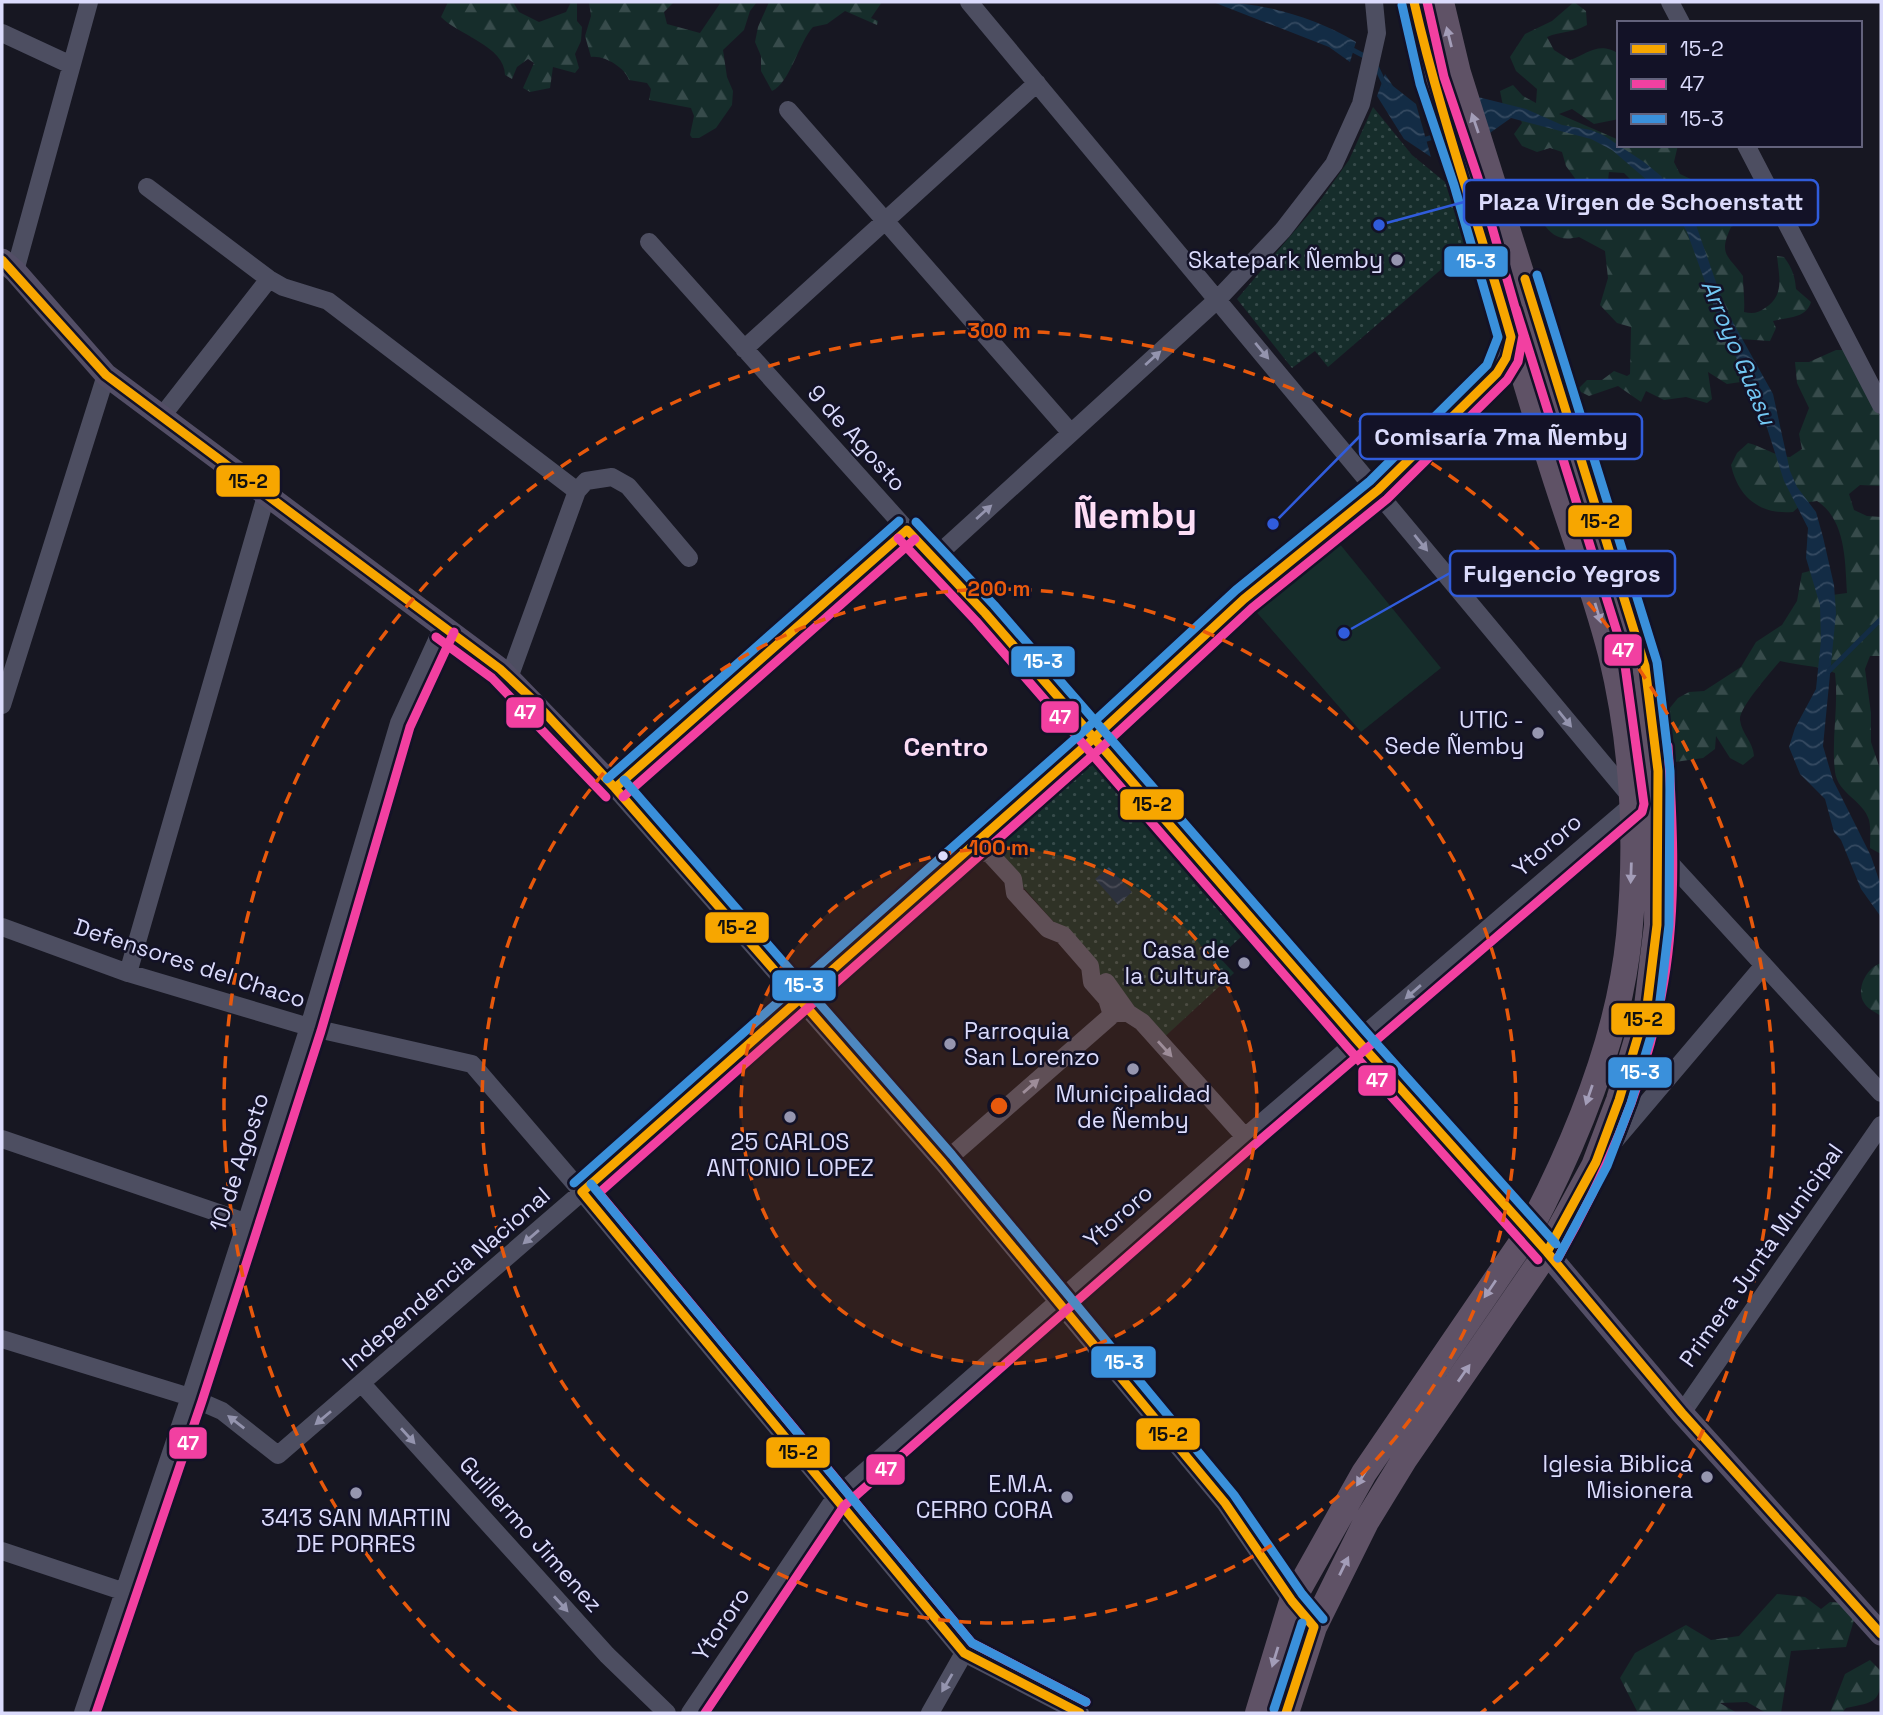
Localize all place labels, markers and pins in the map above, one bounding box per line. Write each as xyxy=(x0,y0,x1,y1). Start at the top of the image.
callout: Plaza Virgen de Schoenstatt xyxy=(1464,180,1818,225)
place label: Skatepark Ñemby xyxy=(1188,245,1383,275)
marker: Skatepark Ñemby xyxy=(1389,252,1405,268)
callout: Comisaría 7ma Ñemby xyxy=(1360,414,1642,459)
callout: Fulgencio Yegros xyxy=(1450,551,1675,596)
place label: UTIC - Sede Ñemby xyxy=(1384,705,1524,761)
marker: UTIC - Sede Ñemby xyxy=(1530,725,1546,741)
unlabelled marker xyxy=(936,849,950,863)
place label: Casa de la Cultura xyxy=(1125,935,1230,991)
marker: Casa de la Cultura xyxy=(1236,955,1252,971)
place label: Parroquia San Lorenzo xyxy=(964,1016,1100,1072)
marker: Parroquia San Lorenzo xyxy=(942,1036,958,1052)
marker: Municipalidad de Ñemby xyxy=(1125,1061,1141,1077)
place label: Municipalidad de Ñemby xyxy=(1056,1079,1210,1135)
centre of rings xyxy=(987,1094,1011,1118)
marker: 25 CARLOS ANTONIO LOPEZ xyxy=(782,1109,798,1125)
place label: 25 CARLOS ANTONIO LOPEZ xyxy=(706,1127,874,1183)
place label: Iglesia Biblica Misionera xyxy=(1543,1449,1693,1505)
place label: E.M.A. CERRO CORA xyxy=(916,1469,1053,1525)
marker: Iglesia Biblica Misionera xyxy=(1699,1469,1715,1485)
marker: 3413 SAN MARTIN DE PORRES xyxy=(348,1485,364,1501)
marker: E.M.A. CERRO CORA xyxy=(1059,1489,1075,1505)
place label: 3413 SAN MARTIN DE PORRES xyxy=(261,1503,451,1559)

